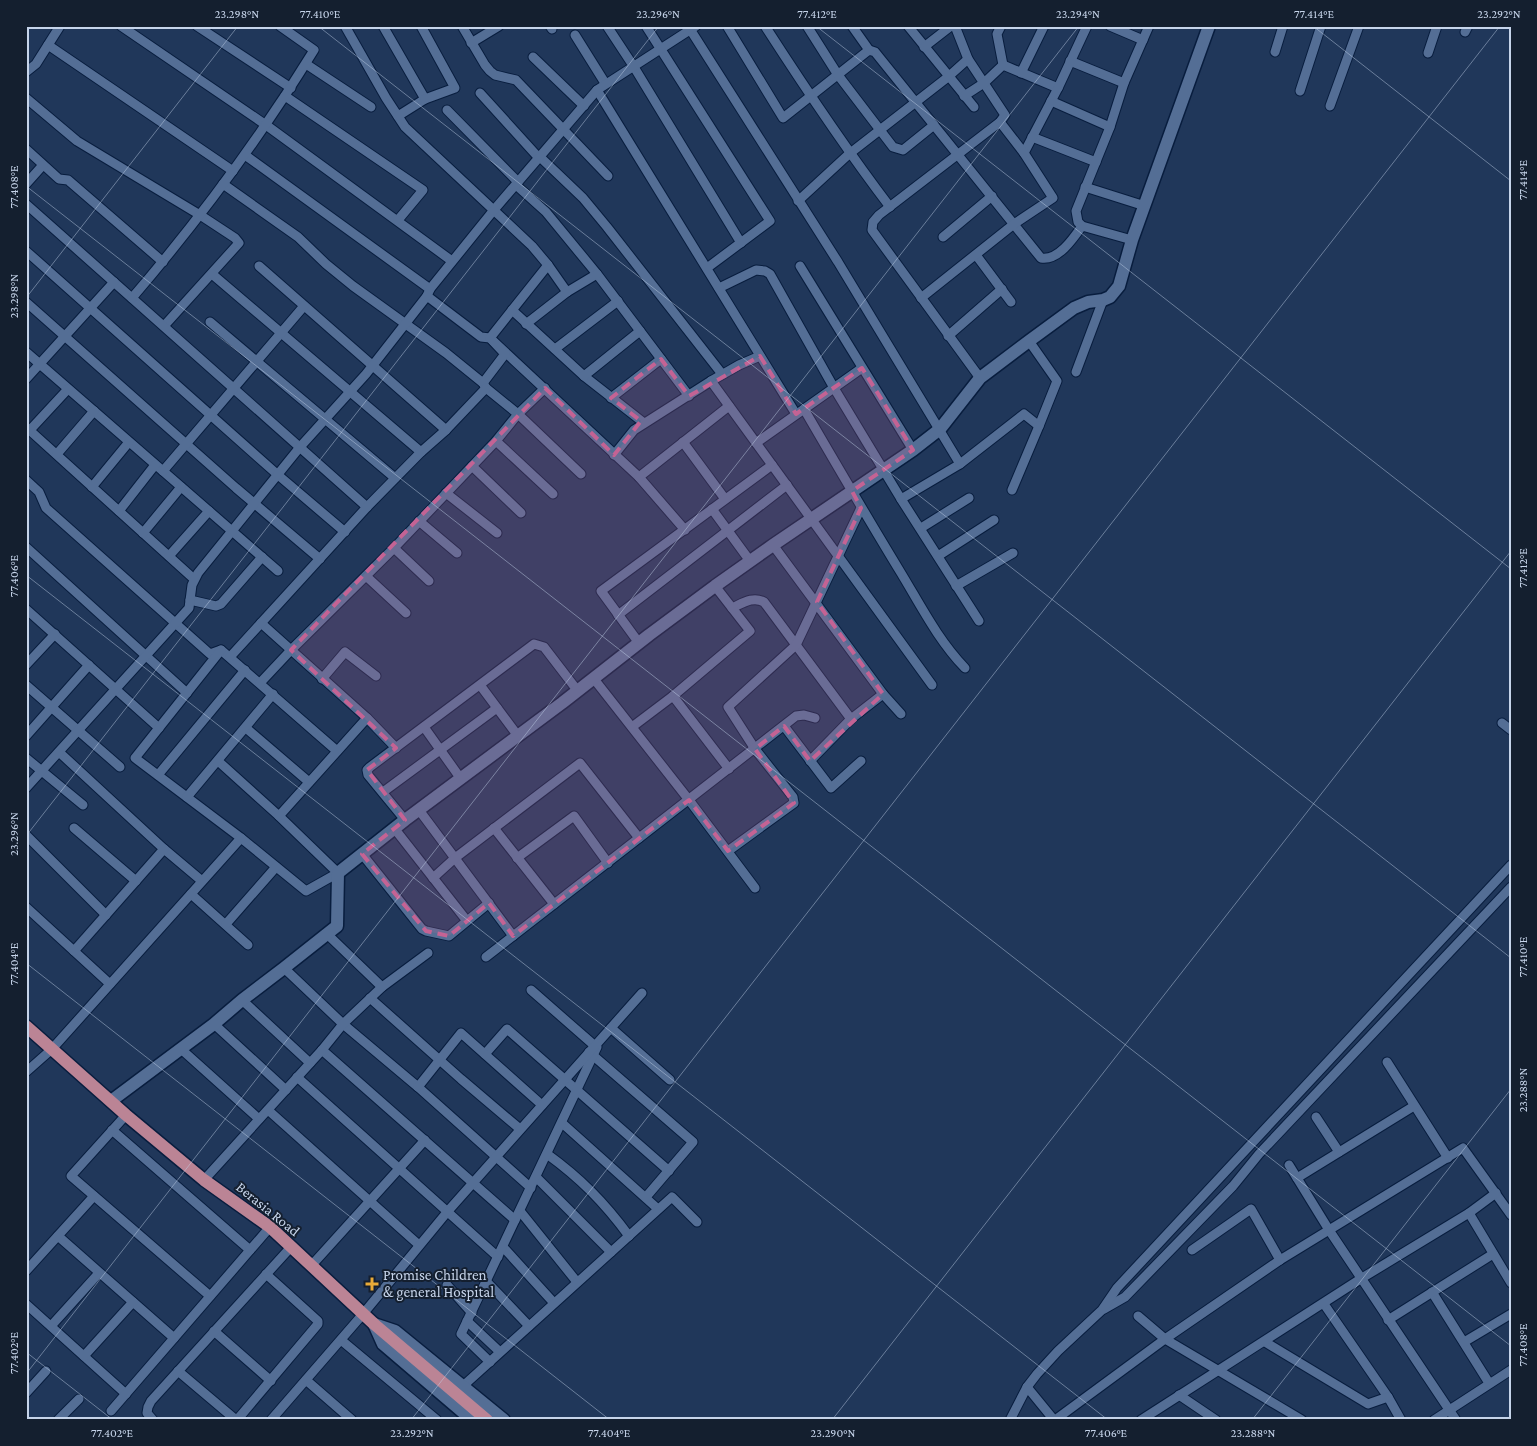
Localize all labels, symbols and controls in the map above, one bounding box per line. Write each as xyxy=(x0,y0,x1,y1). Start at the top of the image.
text: 23.298°N xyxy=(215,7,259,21)
text: 77.410°E xyxy=(300,7,341,21)
text: 23.296°N xyxy=(636,7,680,21)
text: 77.412°E xyxy=(797,7,837,21)
text: 23.294°N xyxy=(1056,7,1100,21)
text: 77.414°E xyxy=(1294,7,1334,21)
text: 23.292°N xyxy=(1477,7,1521,21)
text: 77.414°E xyxy=(1516,160,1530,200)
text: 77.408°E xyxy=(7,165,21,208)
text: 23.298°N xyxy=(7,274,21,318)
text: 77.412°E xyxy=(1516,548,1530,588)
text: 77.406°E xyxy=(7,554,21,597)
text: 23.296°N xyxy=(7,812,21,856)
text: 77.410°E xyxy=(1516,936,1530,977)
text: 77.404°E xyxy=(7,942,21,985)
text: 23.288°N xyxy=(1516,1068,1530,1112)
street label: Berasia Road xyxy=(233,1179,303,1239)
place label: Promise Children & general Hospital xyxy=(383,1267,494,1301)
marker: Promise Children & general Hospital xyxy=(365,1277,379,1291)
text: 77.408°E xyxy=(1516,1323,1530,1366)
text: 77.402°E xyxy=(7,1332,21,1374)
text: 77.402°E xyxy=(91,1426,133,1440)
text: 23.292°N xyxy=(390,1426,434,1440)
text: 77.404°E xyxy=(588,1426,631,1440)
text: 23.290°N xyxy=(811,1426,855,1440)
text: 77.406°E xyxy=(1085,1426,1128,1440)
text: 23.288°N xyxy=(1231,1426,1275,1440)

